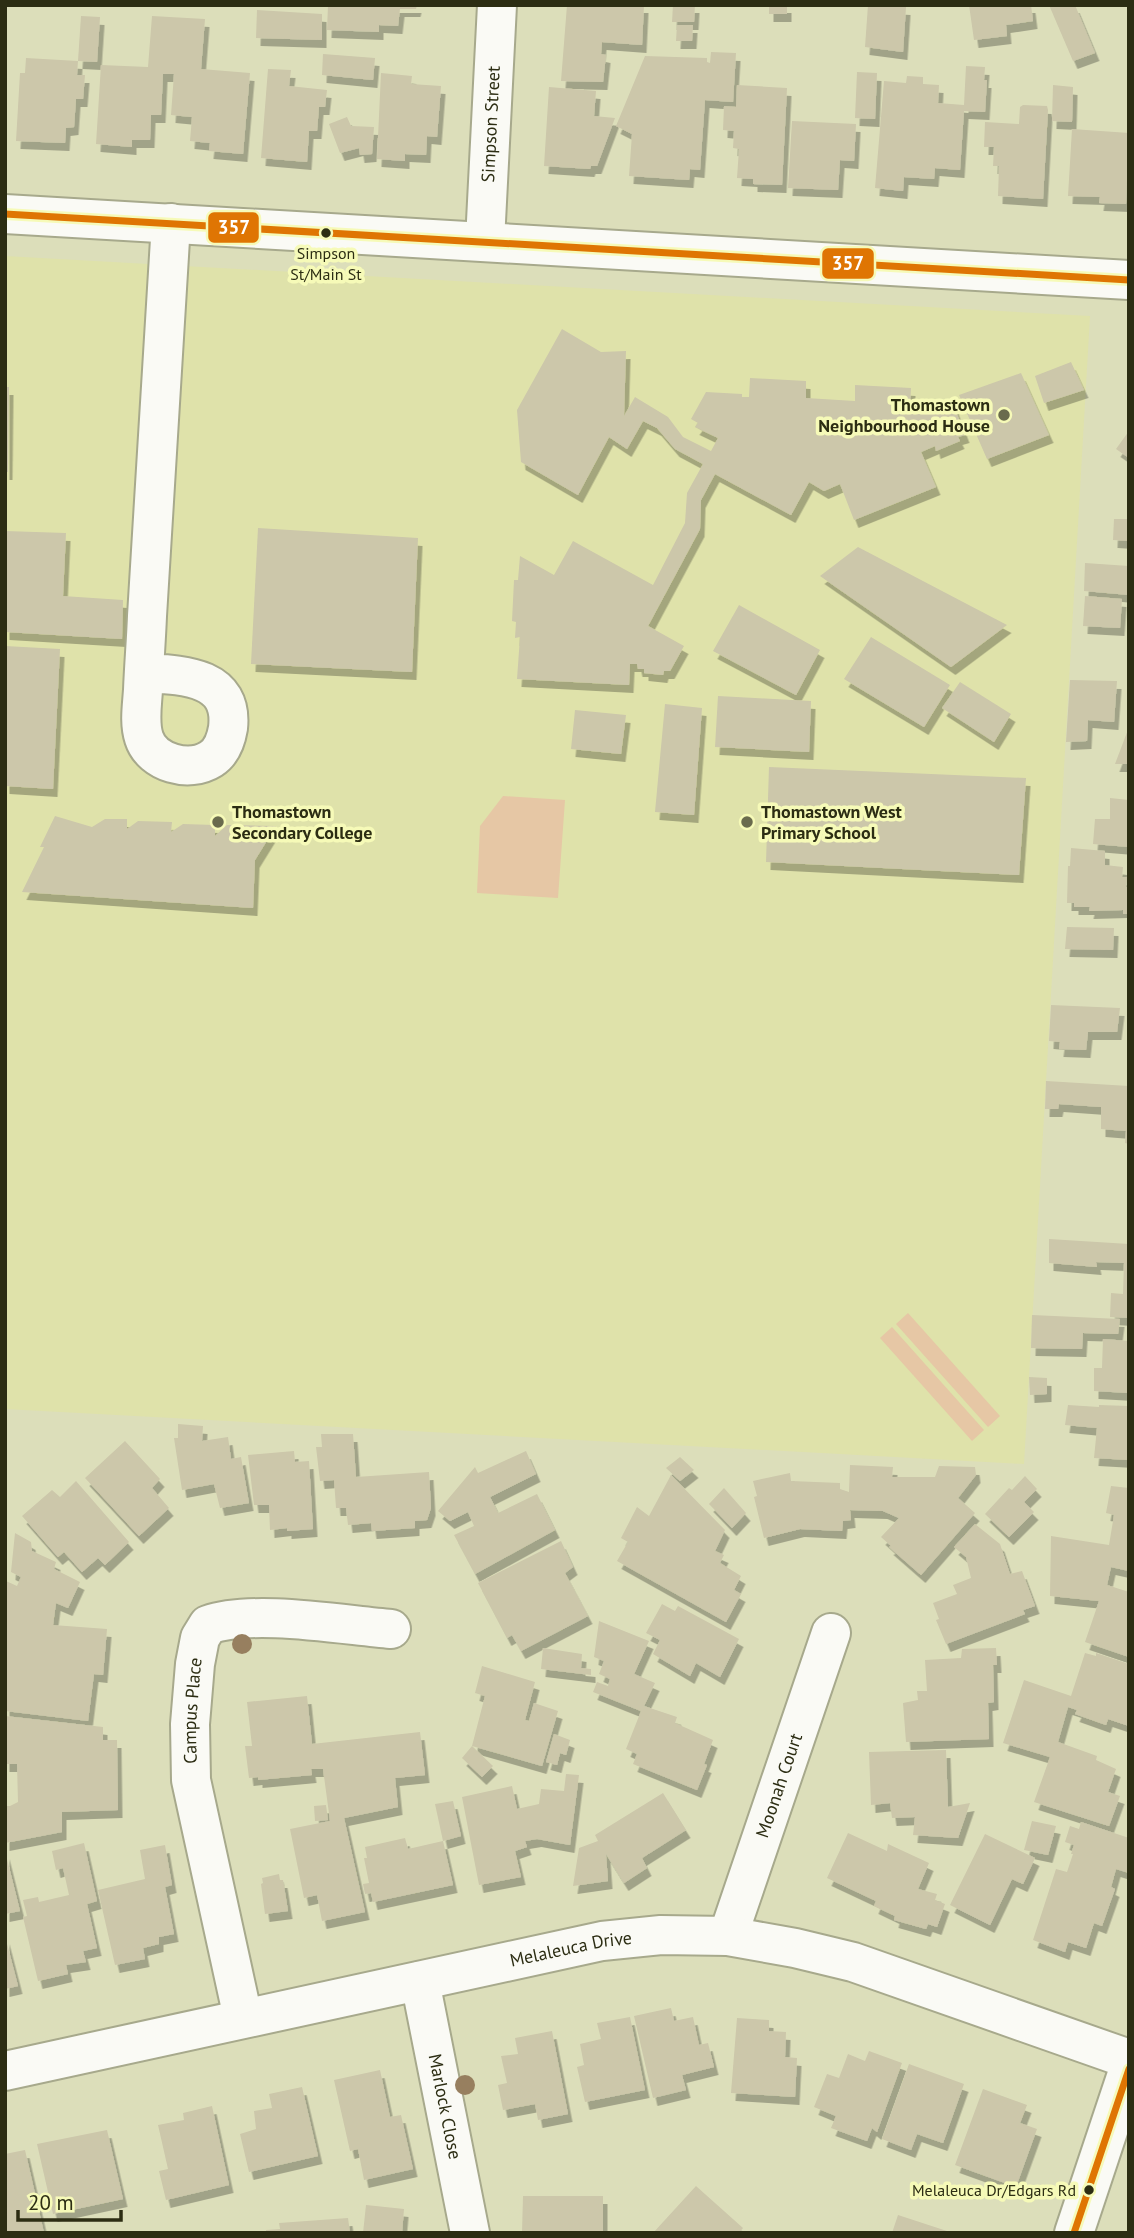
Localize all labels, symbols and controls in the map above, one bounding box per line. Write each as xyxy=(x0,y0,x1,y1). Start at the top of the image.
street label: Simpson Street xyxy=(476,65,505,183)
line badge: 357 xyxy=(207,211,260,244)
text: 357 xyxy=(218,215,250,239)
marker: Simpson St/Main St xyxy=(319,226,333,240)
place label: Simpson St/Main St xyxy=(290,243,362,284)
line badge: 357 xyxy=(821,247,875,280)
text: 357 xyxy=(832,251,864,275)
place label: Thomastown Neighbourhood House xyxy=(818,393,990,437)
marker: Thomastown Neighbourhood House xyxy=(996,407,1012,423)
place label: Thomastown Secondary College xyxy=(232,800,372,844)
place label: Thomastown West Primary School xyxy=(761,800,903,844)
marker: Thomastown Secondary College xyxy=(210,814,226,830)
marker: Thomastown West Primary School xyxy=(739,814,755,830)
street label: Campus Place xyxy=(178,1655,207,1764)
street label: Moonah Court xyxy=(750,1730,807,1841)
street label: Melaleuca Drive xyxy=(508,1926,633,1972)
street label: Marlock Close xyxy=(424,2052,467,2161)
scale bar xyxy=(18,2178,121,2222)
place label: Melaleuca Dr/Edgars Rd xyxy=(912,2180,1076,2200)
marker: Melaleuca Dr/Edgars Rd xyxy=(1082,2183,1096,2197)
text: 20 m xyxy=(28,2189,74,2216)

